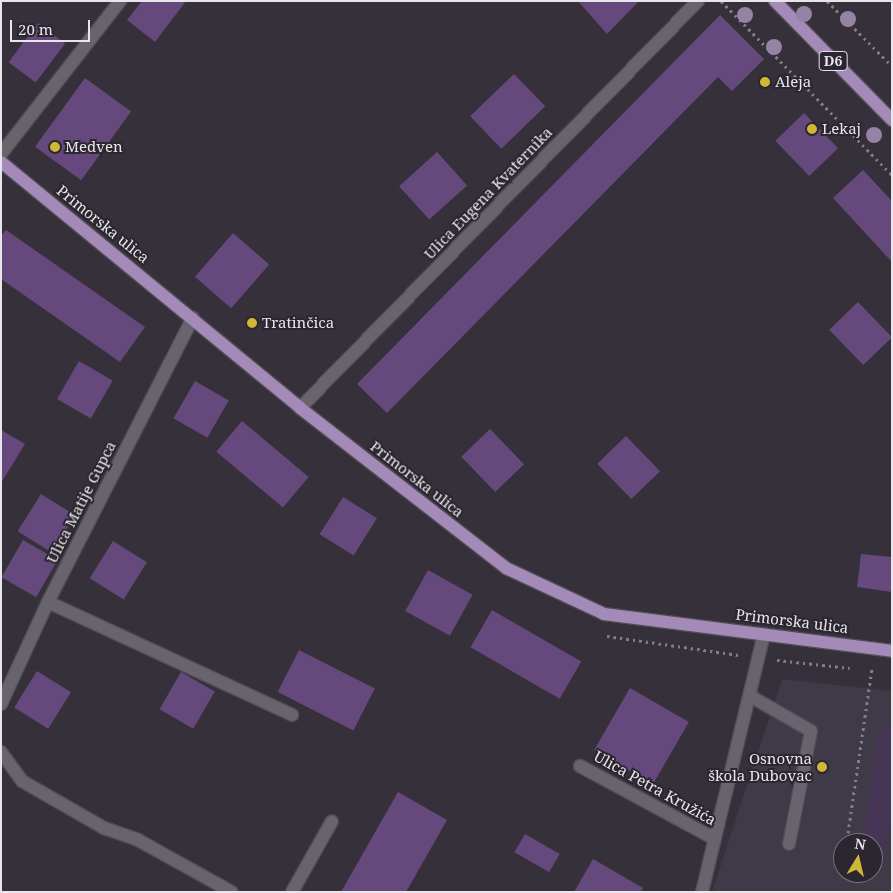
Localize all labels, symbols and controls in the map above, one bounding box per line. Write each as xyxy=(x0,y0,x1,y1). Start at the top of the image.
scale bar xyxy=(12,10,92,42)
text: 20 m xyxy=(18,19,53,39)
road number: D6 xyxy=(818,49,848,72)
place label: Aleja xyxy=(775,73,811,91)
marker: Aleja xyxy=(759,76,771,88)
place label: Lekaj xyxy=(822,120,861,138)
street label: Ulica Eugena Kvaternika xyxy=(420,123,556,263)
marker: Lekaj xyxy=(806,123,818,135)
place label: Medven xyxy=(65,138,123,156)
marker: Medven xyxy=(49,141,61,153)
street label: Primorska ulica xyxy=(53,181,153,267)
place label: Tratinčica xyxy=(262,314,334,332)
marker: Tratinčica xyxy=(246,317,258,329)
street label: Primorska ulica xyxy=(367,437,467,521)
street label: Ulica Matije Gupca xyxy=(43,438,119,566)
street label: Primorska ulica xyxy=(735,605,849,637)
street label: Ulica Petra Kružića xyxy=(591,747,719,829)
place label: Osnovna škola Dubovac xyxy=(708,749,812,784)
marker: Osnovna škola Dubovac xyxy=(816,761,828,773)
north arrow xyxy=(833,833,883,883)
text: N xyxy=(853,833,867,854)

